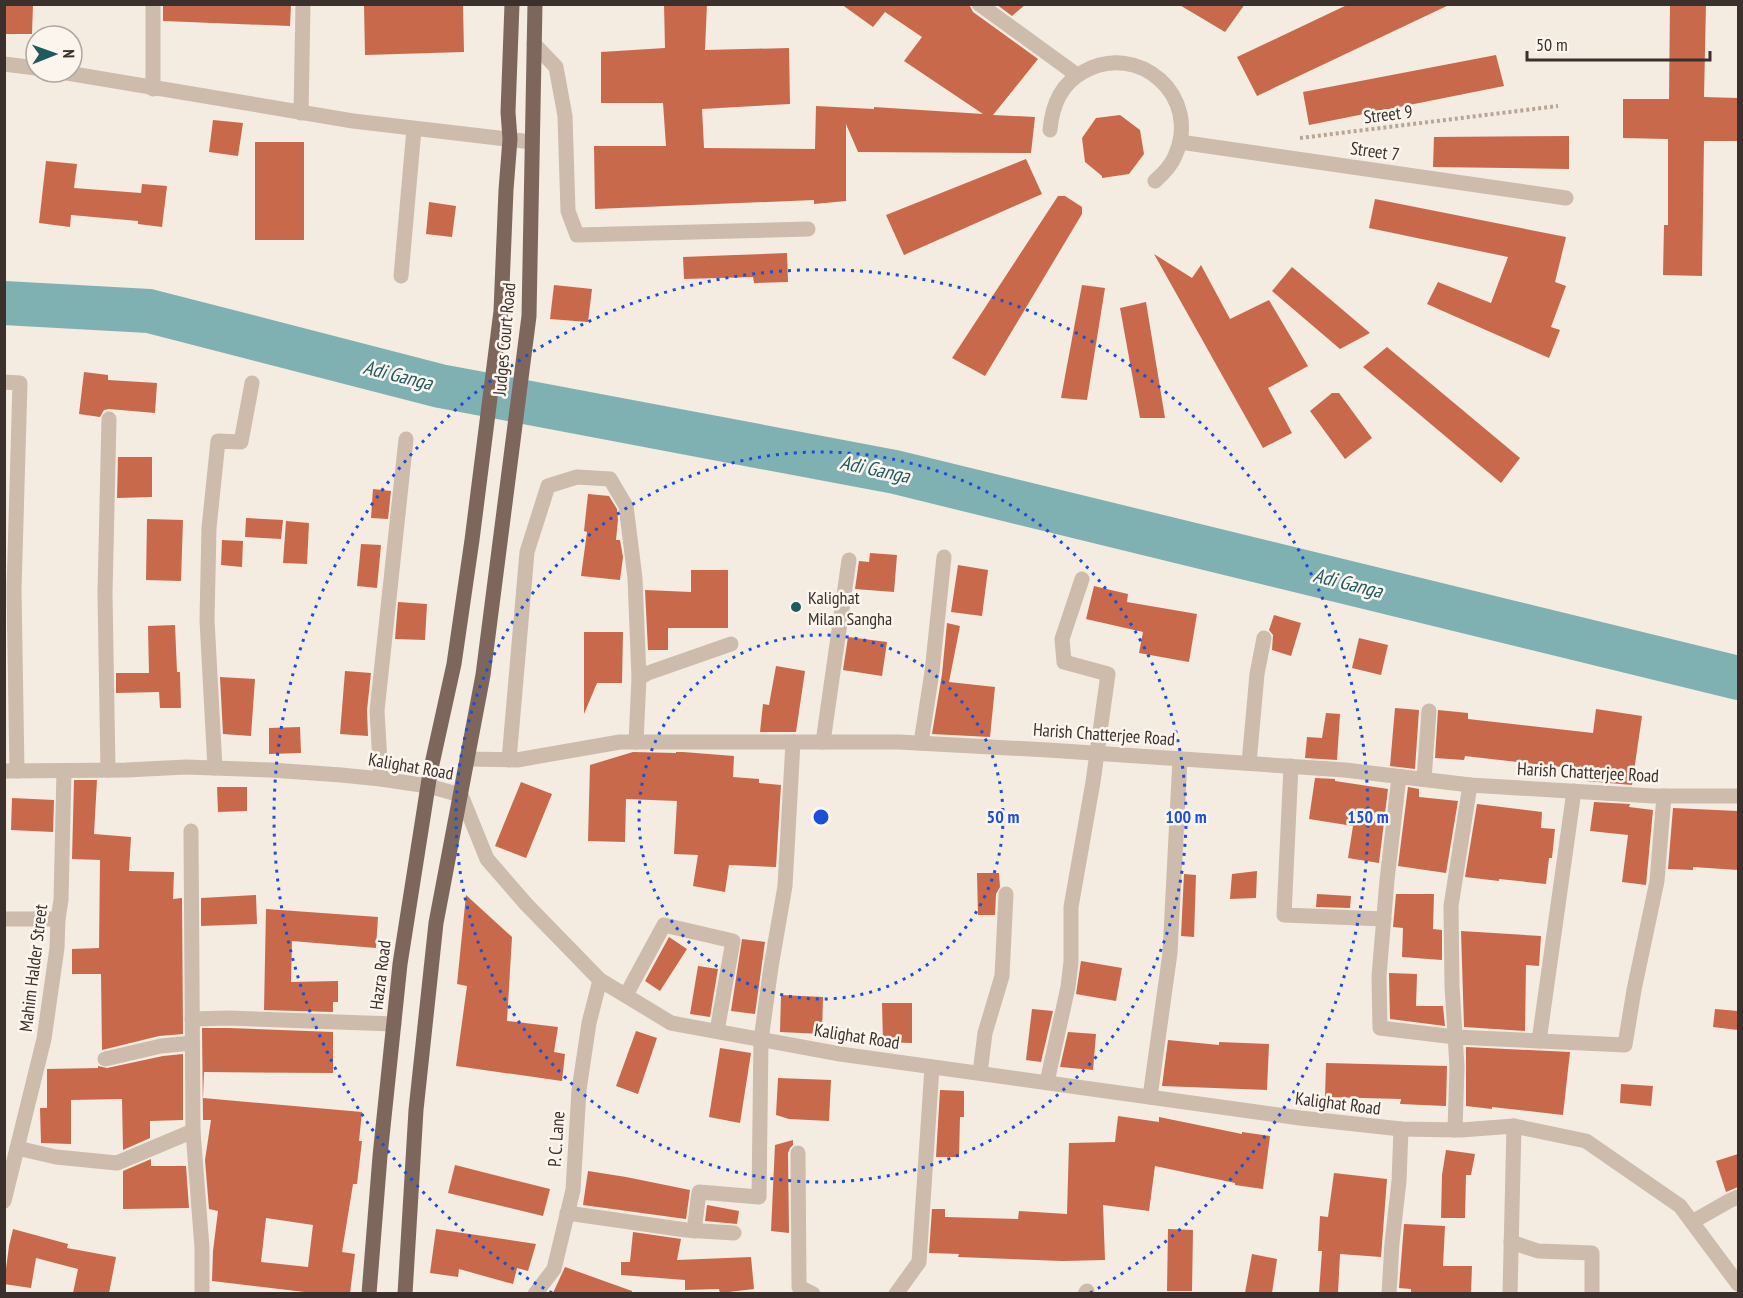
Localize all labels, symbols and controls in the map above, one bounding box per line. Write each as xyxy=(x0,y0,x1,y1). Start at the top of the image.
north arrow xyxy=(24,24,84,84)
scale bar xyxy=(1527,24,1710,62)
text: 50 m xyxy=(1536,33,1568,56)
text: N xyxy=(59,49,79,58)
street label: Street 9 xyxy=(1362,100,1414,128)
street label: Street 7 xyxy=(1349,136,1401,166)
street label: Judges Court Road xyxy=(488,282,520,397)
water label: Adi Ganga xyxy=(361,354,436,396)
water label: Adi Ganga xyxy=(838,449,913,489)
water label: Adi Ganga xyxy=(1311,562,1386,604)
place label: Kalighat Milan Sangha xyxy=(808,586,892,630)
marker: Kalighat Milan Sangha xyxy=(789,600,803,614)
street label: Harish Chatterjee Road xyxy=(1032,718,1176,750)
street label: Kalighat Road xyxy=(367,747,455,785)
street label: Harish Chatterjee Road xyxy=(1516,757,1660,787)
text: 50 m xyxy=(987,805,1019,828)
text: 100 m xyxy=(1165,805,1207,828)
text: 150 m xyxy=(1347,805,1389,828)
centre of rings xyxy=(811,807,831,827)
street label: Mahim Halder Street xyxy=(14,903,52,1033)
street label: Hazra Road xyxy=(364,939,396,1011)
street label: Kalighat Road xyxy=(813,1018,901,1054)
street label: Kalighat Road xyxy=(1294,1086,1382,1120)
street label: P. C. Lane xyxy=(543,1110,569,1168)

